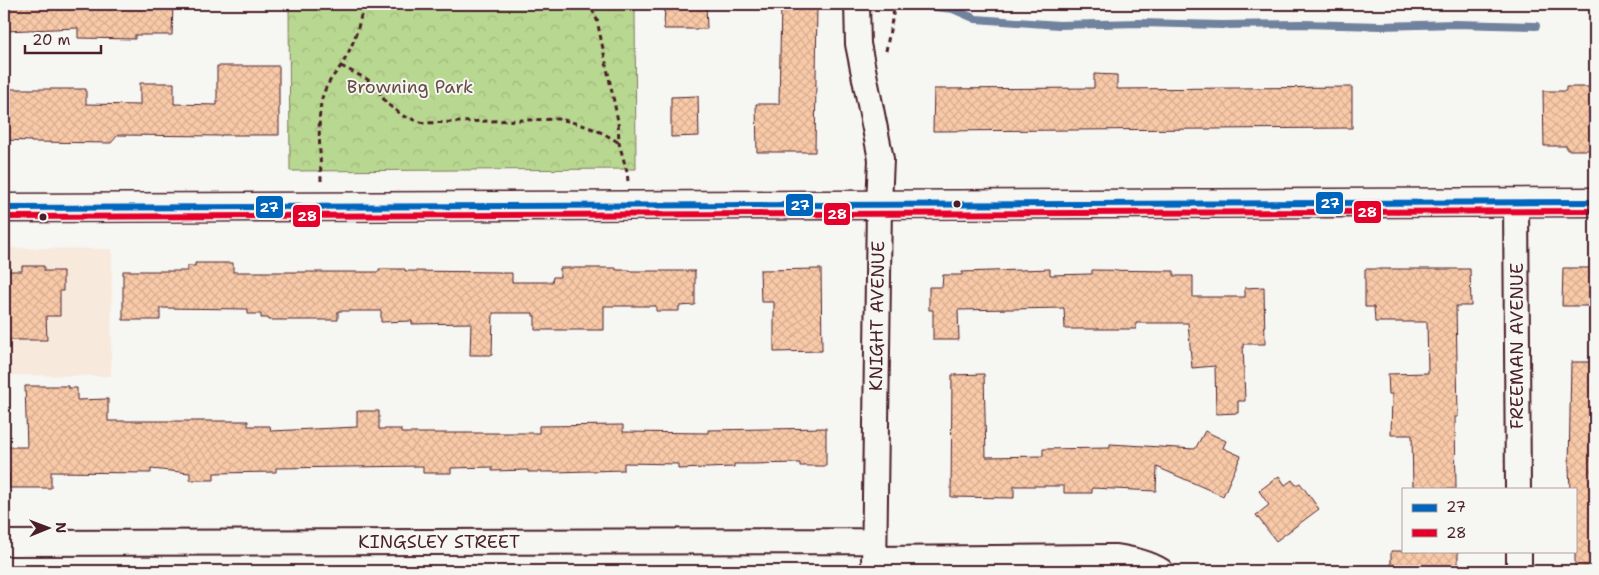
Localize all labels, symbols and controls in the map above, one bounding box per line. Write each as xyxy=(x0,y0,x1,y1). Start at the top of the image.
scale bar xyxy=(25,22,101,54)
text: 20 m xyxy=(32,30,71,50)
park label: Browning Park xyxy=(347,75,473,99)
line badge: 27 xyxy=(1315,191,1344,215)
line badge: 27 xyxy=(785,193,814,217)
text: 27 xyxy=(1321,194,1340,212)
line badge: 27 xyxy=(255,195,284,219)
text: 27 xyxy=(791,196,810,214)
text: 27 xyxy=(260,198,279,216)
unlabelled marker xyxy=(952,199,962,209)
line badge: 28 xyxy=(1353,200,1382,224)
line badge: 28 xyxy=(823,202,851,226)
text: 28 xyxy=(1357,203,1377,221)
line badge: 28 xyxy=(292,204,321,228)
text: 28 xyxy=(827,205,847,223)
text: 28 xyxy=(297,207,317,225)
unlabelled marker xyxy=(38,212,48,222)
street label: KNIGHT AVENUE xyxy=(864,241,890,391)
street label: FREEMAN AVENUE xyxy=(1505,263,1529,429)
legend xyxy=(1402,488,1576,552)
text: 27 xyxy=(1446,497,1466,517)
north arrow xyxy=(22,502,72,552)
text: N xyxy=(52,522,70,533)
text: 28 xyxy=(1446,523,1467,543)
street label: KINGSLEY STREET xyxy=(358,530,520,554)

